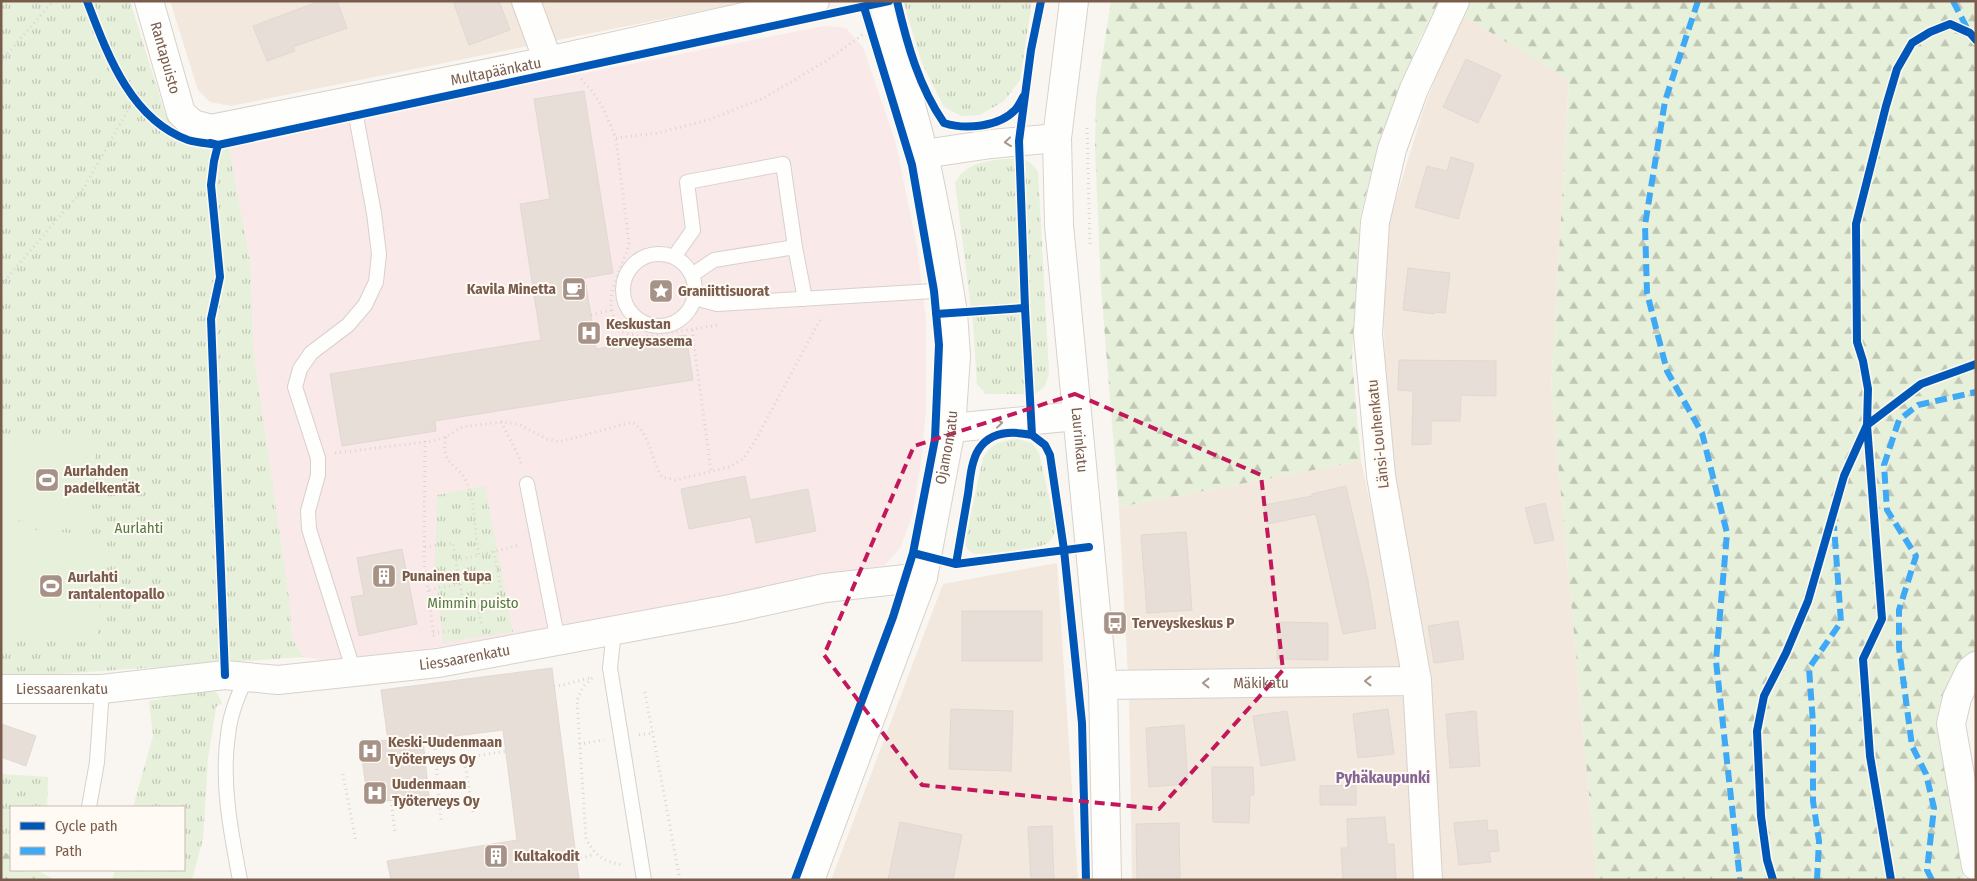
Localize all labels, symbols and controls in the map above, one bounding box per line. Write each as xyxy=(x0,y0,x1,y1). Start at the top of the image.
street label: Rantapuisto xyxy=(146,20,184,96)
street label: Multapäänkatu xyxy=(449,54,543,89)
one-way arrow xyxy=(1004,136,1012,147)
cafe icon: Kavila Minetta xyxy=(561,276,587,302)
place icon: Graniittisuorat xyxy=(648,278,674,304)
place label: Kavila Minetta xyxy=(467,280,557,298)
place label: Graniittisuorat xyxy=(678,282,770,300)
place label: Keskustan terveysasema xyxy=(606,315,693,350)
hospital icon: Keskustan terveysasema xyxy=(576,320,602,346)
street label: Länsi-Louhenkatu xyxy=(1363,379,1393,489)
street label: Laurinkatu xyxy=(1067,406,1092,473)
street label: Ojamonkatu xyxy=(932,410,961,486)
one-way arrow xyxy=(995,418,1003,429)
place label: Aurlahden padelkentät xyxy=(63,462,141,497)
sports icon: Aurlahden padelkentät xyxy=(34,467,60,493)
park label: Aurlahti xyxy=(115,519,163,537)
building icon: Punainen tupa xyxy=(371,563,397,589)
place label: Punainen tupa xyxy=(402,567,492,585)
place label: Aurlahti rantalentopallo xyxy=(67,568,165,603)
sports icon: Aurlahti rantalentopallo xyxy=(38,573,64,599)
park label: Mimmin puisto xyxy=(427,594,519,612)
bus stop icon: Terveyskeskus P xyxy=(1102,610,1128,636)
place label: Terveyskeskus P xyxy=(1132,614,1234,632)
street label: Liessaarenkatu xyxy=(418,641,512,674)
street label: Mäkikatu xyxy=(1233,674,1289,692)
one-way arrow xyxy=(1364,676,1372,687)
one-way arrow xyxy=(1202,678,1210,688)
street label: Liessaarenkatu xyxy=(16,679,109,698)
place label: Keski-Uudenmaan Työterveys Oy xyxy=(388,733,502,768)
hospital icon: Keski-Uudenmaan Työterveys Oy xyxy=(357,738,383,764)
district label: Pyhäkaupunki xyxy=(1336,768,1430,787)
place label: Uudenmaan Työterveys Oy xyxy=(392,775,480,810)
hospital icon: Uudenmaan Työterveys Oy xyxy=(362,780,388,806)
legend xyxy=(10,806,185,871)
text: Cycle path xyxy=(55,817,118,835)
text: Path xyxy=(55,842,82,860)
building icon: Kultakodit xyxy=(483,843,509,869)
place label: Kultakodit xyxy=(514,847,580,865)

